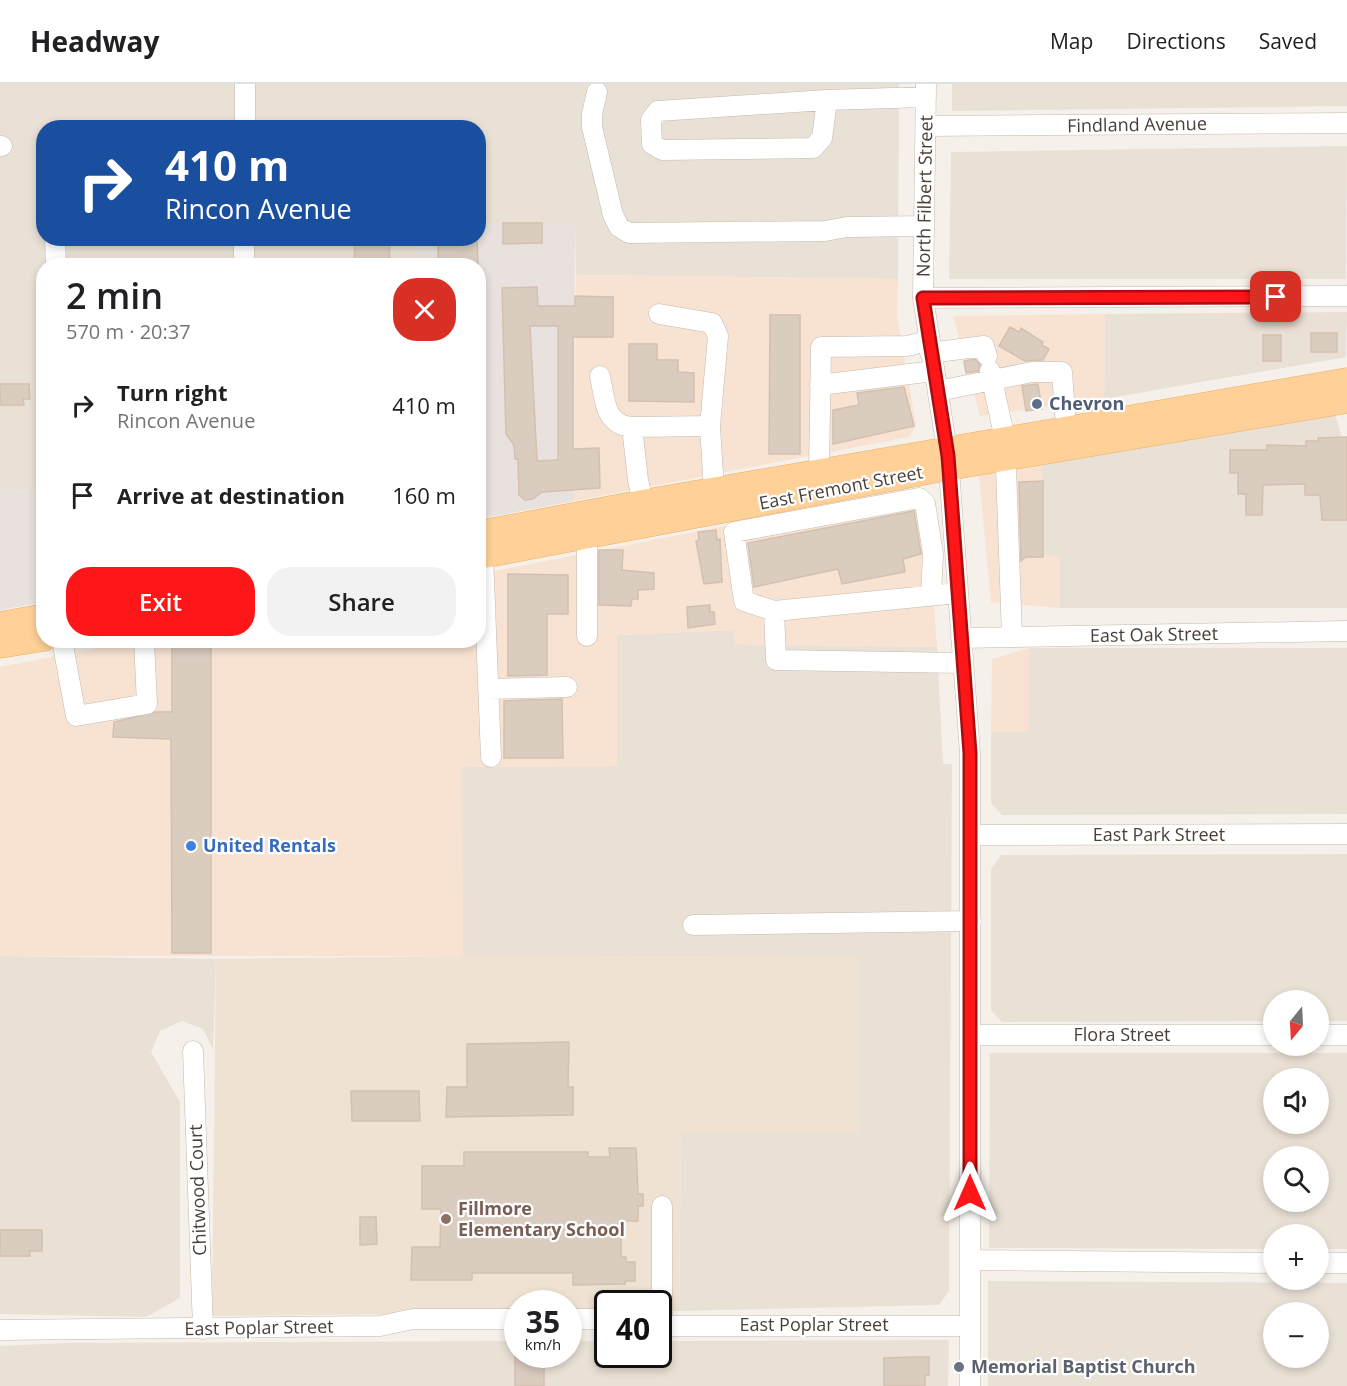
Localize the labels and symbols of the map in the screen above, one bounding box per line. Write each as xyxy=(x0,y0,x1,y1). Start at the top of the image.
street label: Findland Avenue xyxy=(1067,111,1207,137)
street label: North Filbert Street xyxy=(911,115,937,277)
pin xyxy=(1250,271,1301,322)
place label: Chevron xyxy=(1049,391,1124,415)
marker: Chevron xyxy=(1030,397,1044,411)
street label: East Fremont Street xyxy=(757,459,925,515)
street label: East Oak Street xyxy=(1090,621,1218,647)
street label: East Park Street xyxy=(1093,822,1225,846)
place label: United Rentals xyxy=(203,833,336,857)
marker: United Rentals xyxy=(184,839,198,853)
north arrow xyxy=(1263,990,1329,1056)
street label: Flora Street xyxy=(1074,1022,1170,1046)
street label: Chitwood Court xyxy=(183,1124,211,1256)
position arrow xyxy=(938,1161,1002,1225)
place label: Fillmore Elementary School xyxy=(458,1196,625,1241)
marker: Fillmore Elementary School xyxy=(439,1212,453,1226)
speed limit sign: 40 xyxy=(594,1290,672,1368)
street label: East Poplar Street xyxy=(739,1312,889,1336)
street label: East Poplar Street xyxy=(184,1314,334,1340)
place label: Memorial Baptist Church xyxy=(971,1354,1196,1378)
marker: Memorial Baptist Church xyxy=(952,1360,966,1374)

